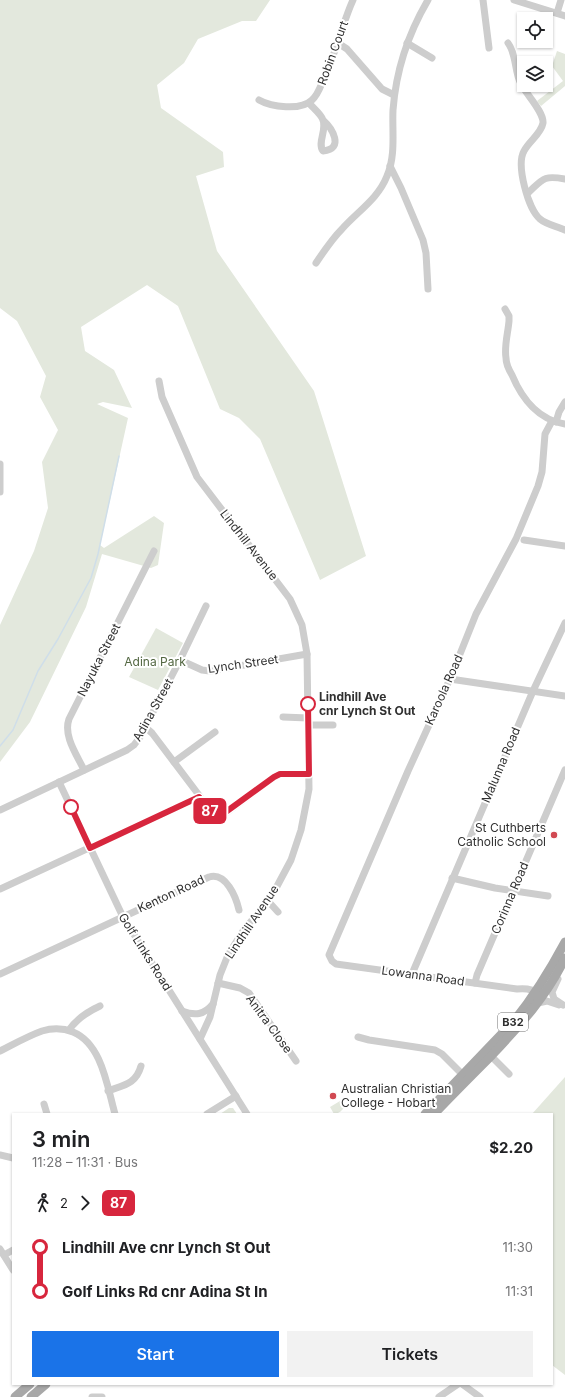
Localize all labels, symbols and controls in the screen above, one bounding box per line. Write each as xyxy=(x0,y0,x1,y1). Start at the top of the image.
map controls xyxy=(517,12,553,92)
button: locate xyxy=(517,12,553,48)
street label: Robin Court xyxy=(314,19,351,87)
button: layers xyxy=(517,56,553,92)
street label: Lindhill Avenue xyxy=(217,506,282,583)
street label: Nayuka Street xyxy=(74,621,123,699)
street label: Lynch Street xyxy=(207,651,279,676)
street label: Karoola Road xyxy=(421,652,466,727)
park label: Adina Park xyxy=(124,654,186,669)
street label: Adina Street xyxy=(129,676,176,744)
place label: Lindhill Ave cnr Lynch St Out xyxy=(319,689,416,718)
marker: Lindhill Ave cnr Lynch St Out xyxy=(300,696,316,712)
street label: Malunna Road xyxy=(478,725,523,805)
line badge: 87 xyxy=(192,798,228,824)
unlabelled marker xyxy=(63,799,79,815)
text: 87 xyxy=(201,802,219,819)
place label: St Cuthberts Catholic School xyxy=(457,820,546,849)
marker: St Cuthberts Catholic School xyxy=(549,830,559,840)
street label: Corinna Road xyxy=(488,860,531,936)
street label: Kenton Road xyxy=(135,872,207,916)
street label: Lindhill Avenue xyxy=(221,882,282,961)
street label: Golf Links Road xyxy=(116,910,175,993)
street label: Lowanna Road xyxy=(381,962,465,989)
street label: Anitra Close xyxy=(243,991,296,1056)
road number: B32 xyxy=(498,1013,528,1031)
place label: Australian Christian College - Hobart xyxy=(341,1081,451,1110)
marker: Australian Christian College - Hobart xyxy=(328,1091,338,1101)
text: 3 min xyxy=(32,1126,91,1152)
text: $2.20 xyxy=(489,1138,533,1157)
text: 11:28 – 11:31 · Bus xyxy=(32,1154,138,1170)
icon: walk xyxy=(32,1192,54,1214)
icon: forward xyxy=(74,1192,96,1214)
text: 87 xyxy=(110,1194,127,1211)
text: 2 xyxy=(60,1195,68,1211)
text: Lindhill Ave cnr Lynch St Out xyxy=(62,1238,270,1257)
text: 11:30 xyxy=(502,1239,533,1255)
text: Golf Links Rd cnr Adina St In xyxy=(62,1282,267,1301)
text: 11:31 xyxy=(505,1283,533,1299)
button: Start xyxy=(32,1331,279,1377)
button: Tickets xyxy=(287,1331,533,1377)

